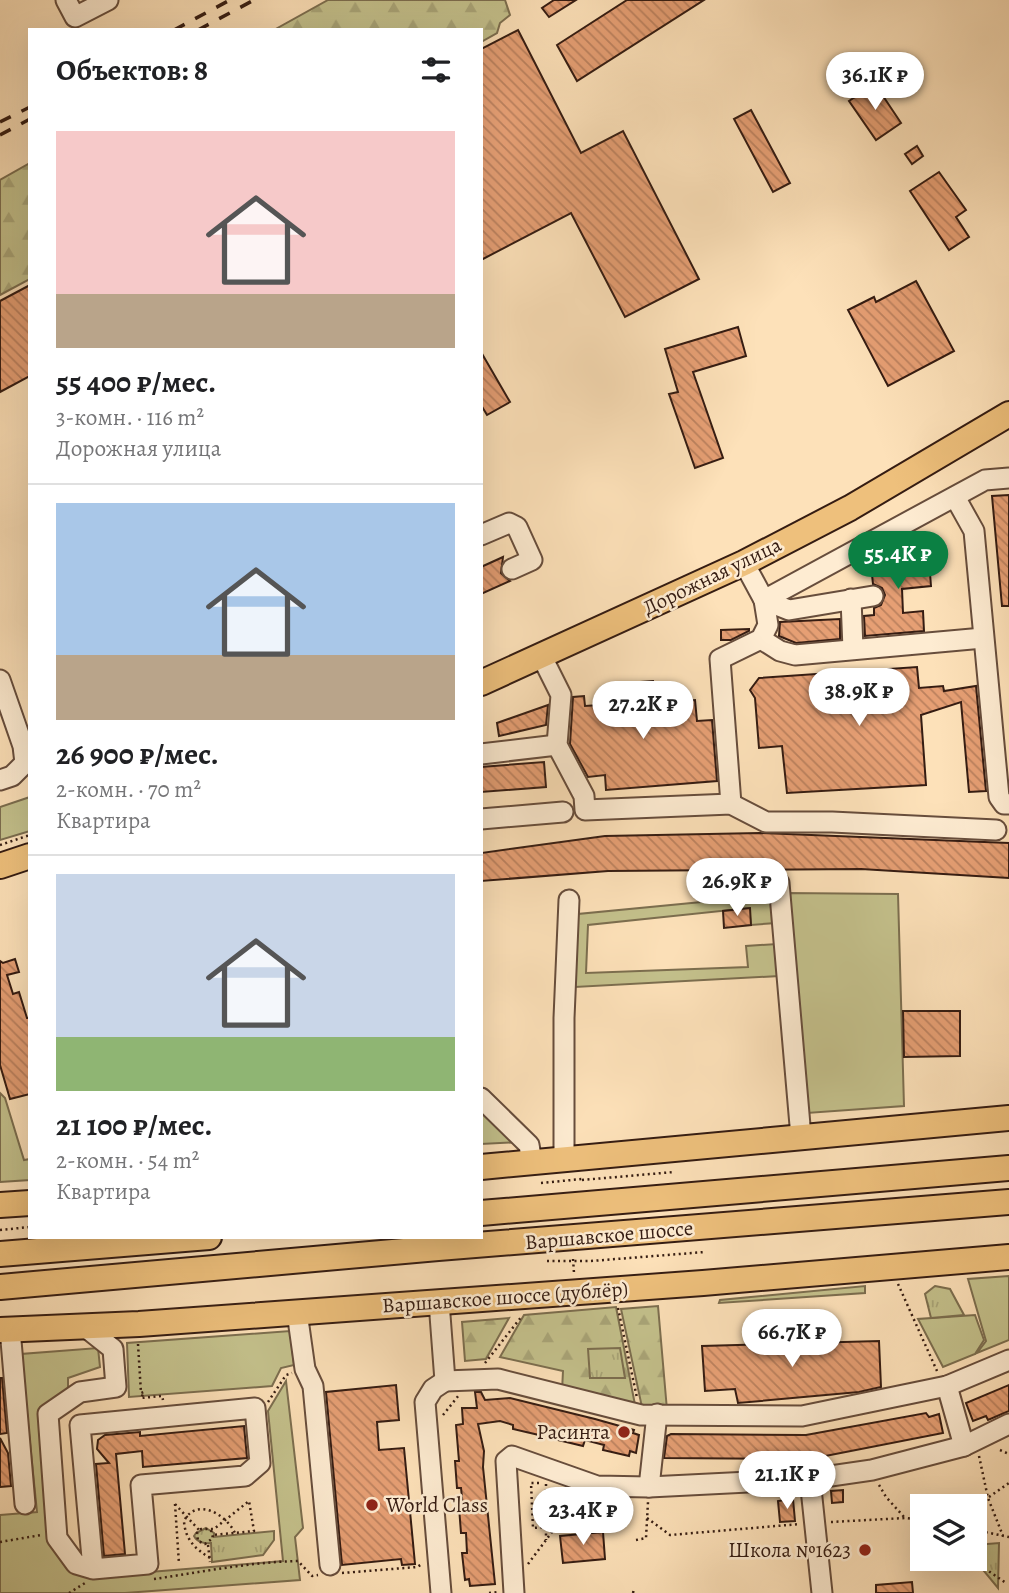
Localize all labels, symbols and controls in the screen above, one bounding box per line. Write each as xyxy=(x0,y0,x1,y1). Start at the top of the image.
text: Объектов: 8 xyxy=(56,50,208,90)
icon: filters xyxy=(417,51,455,89)
pin: 36.1K ₽ xyxy=(810,52,940,112)
text: 36.1K ₽ xyxy=(842,59,908,90)
icon: home xyxy=(193,177,319,303)
text: 55 400 ₽/мес. xyxy=(56,362,216,402)
text: 3-комн. · 116 m² xyxy=(56,402,204,433)
text: Дорожная улица xyxy=(56,433,221,464)
street label: Дорожная улица xyxy=(638,530,786,622)
pin: 55.4K ₽ xyxy=(833,532,963,591)
text: 55.4K ₽ xyxy=(864,538,932,569)
icon: home xyxy=(193,549,319,675)
pin: 38.9K ₽ xyxy=(794,668,924,728)
text: 38.9K ₽ xyxy=(825,675,893,706)
pin: 27.2K ₽ xyxy=(578,682,708,741)
text: 27.2K ₽ xyxy=(608,688,678,719)
text: 26 900 ₽/мес. xyxy=(56,734,219,774)
text: 2-комн. · 70 m² xyxy=(56,774,201,805)
text: Квартира xyxy=(56,805,151,836)
pin: 26.9K ₽ xyxy=(672,858,802,918)
text: 26.9K ₽ xyxy=(702,865,772,896)
icon: home xyxy=(193,920,319,1046)
text: 21 100 ₽/мес. xyxy=(56,1105,212,1145)
text: 2-комн. · 54 m² xyxy=(56,1145,199,1176)
text: Квартира xyxy=(56,1176,151,1207)
street label: Варшавское шоссе xyxy=(524,1214,694,1256)
street label: Варшавское шоссе (дублёр) xyxy=(381,1274,629,1320)
pin: 66.7K ₽ xyxy=(727,1310,857,1369)
text: 66.7K ₽ xyxy=(758,1316,826,1347)
place label: Расинта xyxy=(537,1418,610,1446)
marker: Расинта xyxy=(616,1424,632,1440)
pin: 21.1K ₽ xyxy=(722,1452,852,1511)
text: 21.1K ₽ xyxy=(755,1458,819,1489)
pin: 23.4K ₽ xyxy=(518,1488,648,1547)
place label: World Class xyxy=(385,1491,488,1519)
text: 23.4K ₽ xyxy=(549,1494,617,1525)
map controls xyxy=(910,1494,987,1571)
button: layers xyxy=(910,1494,987,1571)
marker: World Class xyxy=(364,1497,380,1513)
place label: Школа №1623 xyxy=(728,1536,851,1564)
marker: Школа №1623 xyxy=(857,1542,873,1558)

